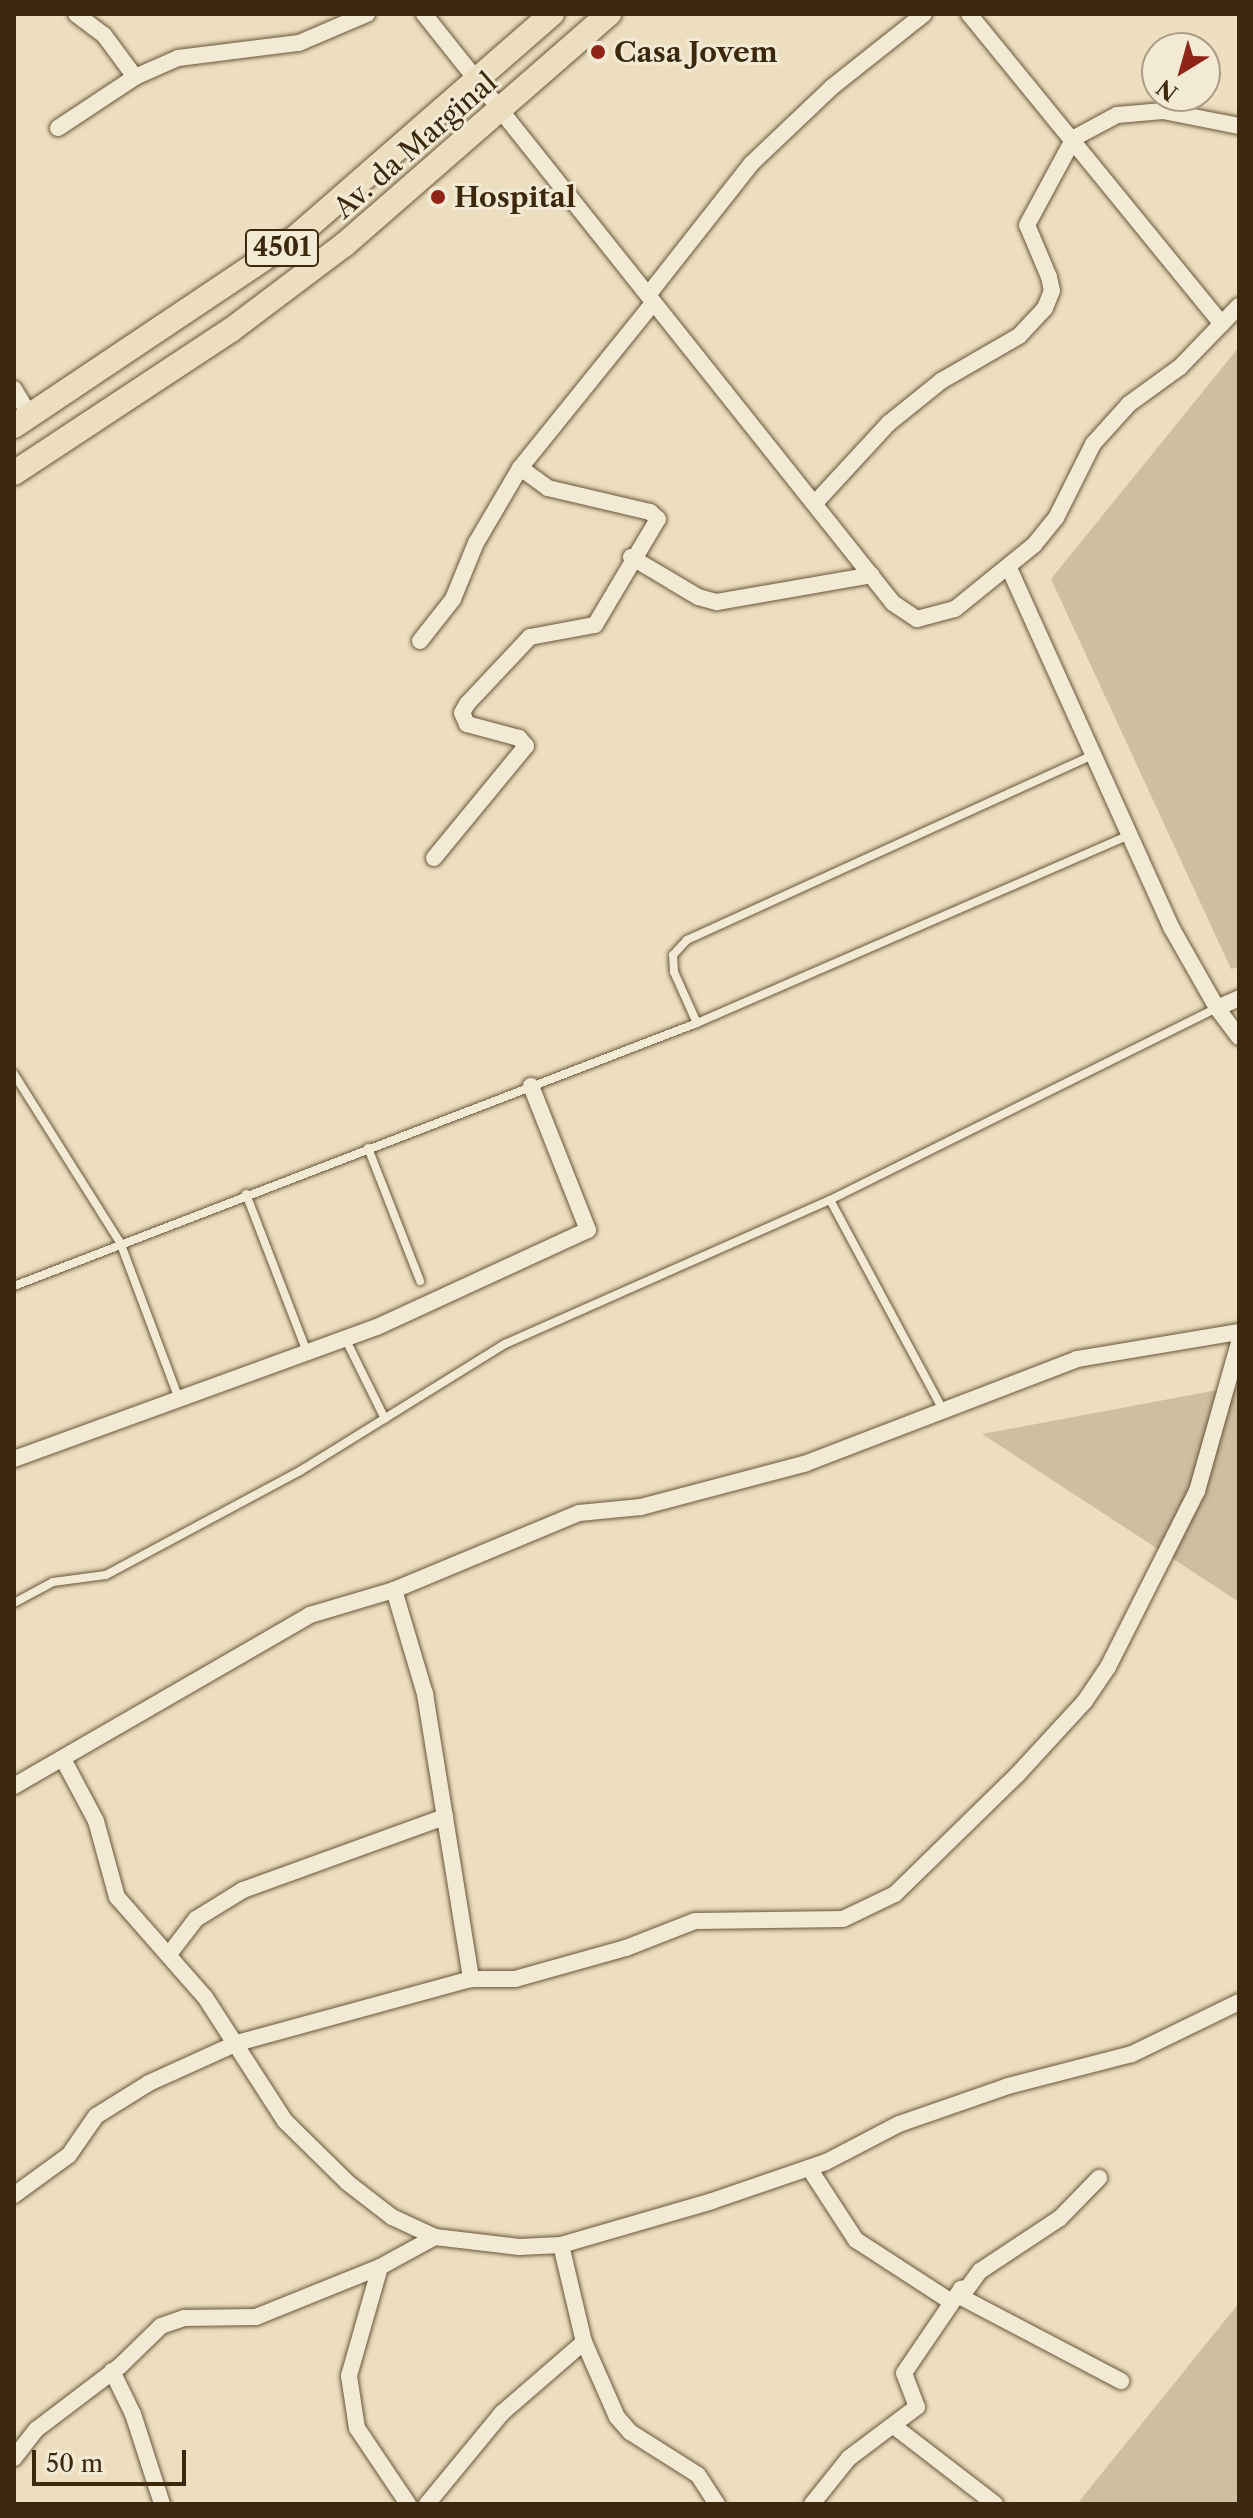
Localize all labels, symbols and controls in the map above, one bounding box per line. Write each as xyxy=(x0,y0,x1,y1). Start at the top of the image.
north arrow xyxy=(1141,32,1221,112)
place label: Casa Jovem xyxy=(614,35,778,69)
marker: Casa Jovem xyxy=(589,43,607,61)
street label: Av. da Marginal xyxy=(327,65,503,225)
text: N xyxy=(1152,73,1183,107)
place label: Hospital xyxy=(454,180,576,214)
marker: Hospital xyxy=(429,188,447,206)
road number: 4501 xyxy=(244,226,320,270)
scale bar xyxy=(36,2434,190,2484)
text: 50 m xyxy=(46,2449,103,2478)

